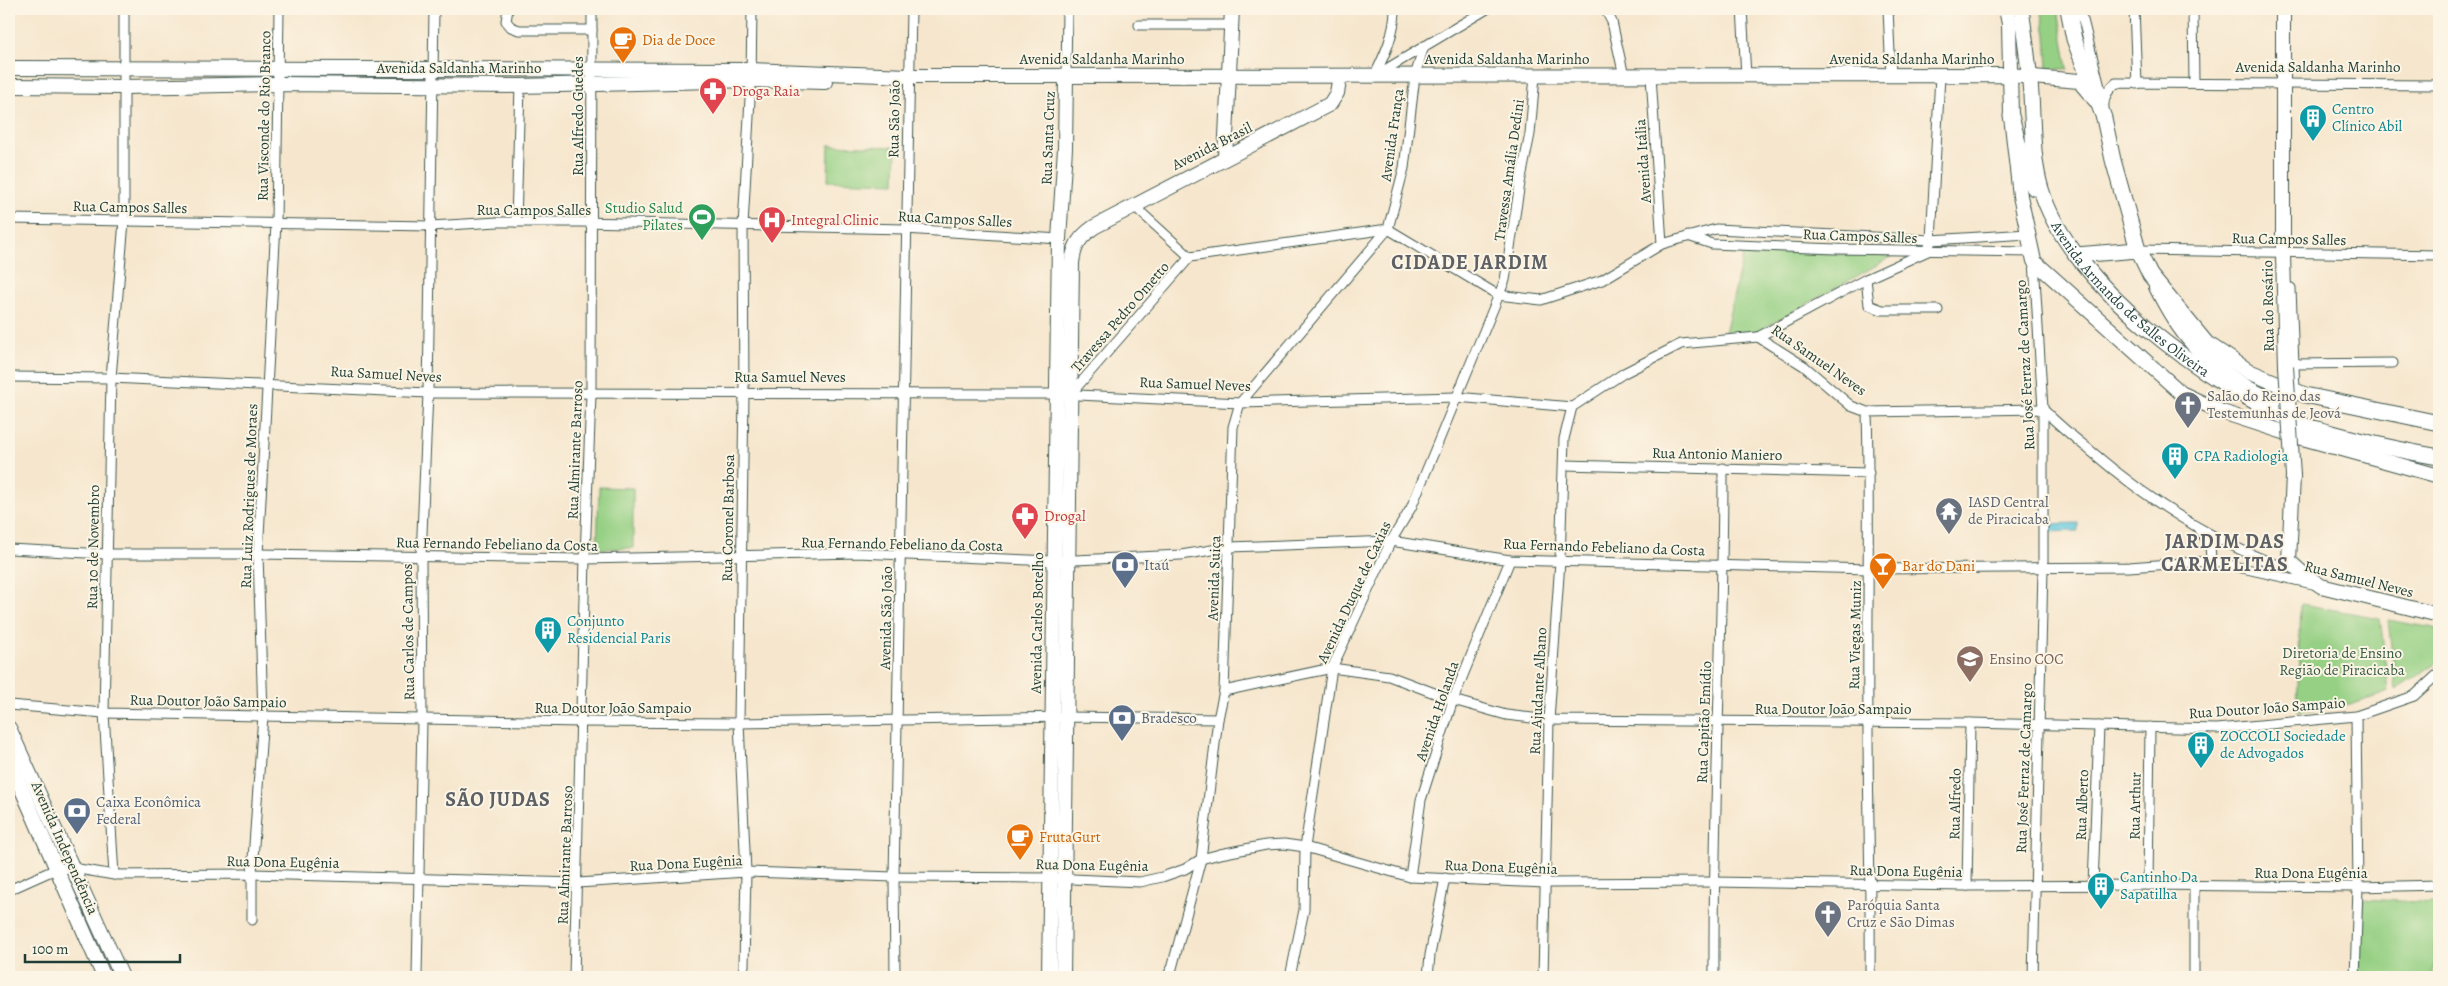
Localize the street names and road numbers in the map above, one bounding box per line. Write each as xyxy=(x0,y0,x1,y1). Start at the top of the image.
street label: Rua Visconde do Rio Branco xyxy=(253,31,275,201)
street label: Avenida Saldanha Marinho xyxy=(1019,49,1184,69)
street label: Avenida Saldanha Marinho xyxy=(1424,49,1589,69)
street label: Avenida Saldanha Marinho xyxy=(1829,49,1994,69)
street label: Rua Alfredo Guedes xyxy=(568,56,588,176)
street label: Avenida Saldanha Marinho xyxy=(2235,57,2400,77)
street label: Avenida Saldanha Marinho xyxy=(376,58,541,78)
street label: Rua São João xyxy=(883,80,905,158)
street label: Avenida França xyxy=(1375,87,1408,184)
street label: Rua Santa Cruz xyxy=(1036,90,1060,186)
street label: Travessa Amália Dedini xyxy=(1489,98,1529,242)
street label: Avenida Brasil xyxy=(1168,117,1256,175)
street label: Avenida Itália xyxy=(1630,118,1656,205)
street label: Rua Campos Salles xyxy=(72,196,188,218)
street label: Rua Campos Salles xyxy=(477,200,591,220)
street label: Rua Campos Salles xyxy=(897,206,1013,232)
street label: Avenida Armando de Salles Oliveira xyxy=(2046,217,2213,381)
street label: Rua Campos Salles xyxy=(1802,224,1918,248)
street label: Rua Campos Salles xyxy=(2231,228,2347,250)
street label: Travessa Pedro Ometto xyxy=(1066,257,1174,377)
street label: Rua do Rosário xyxy=(2257,260,2279,352)
street label: Rua José Ferraz de Camargo xyxy=(2011,279,2039,451)
street label: Rua Samuel Neves xyxy=(1767,320,1871,400)
street label: Rua Samuel Neves xyxy=(330,361,442,387)
street label: Rua Samuel Neves xyxy=(734,367,846,387)
street label: Rua Samuel Neves xyxy=(1139,372,1251,396)
street label: Rua Almirante Barroso xyxy=(563,380,587,520)
street label: Rua Luiz Rodrigues de Moraes xyxy=(236,403,262,589)
street label: Rua Antonio Maniero xyxy=(1652,443,1782,465)
street label: Rua Coronel Barbosa xyxy=(717,454,739,582)
street label: Rua 10 de Novembro xyxy=(82,484,104,610)
street label: Avenida Duque de Caxias xyxy=(1312,518,1396,667)
street label: Rua Fernando Febeliano da Costa xyxy=(396,532,598,556)
street label: Rua Fernando Febeliano da Costa xyxy=(801,532,1003,556)
street label: Rua Fernando Febeliano da Costa xyxy=(1503,533,1705,561)
street label: Avenida Suiça xyxy=(1202,535,1225,622)
street label: Avenida Carlos Botelho xyxy=(1026,552,1048,695)
street label: Rua Samuel Neves xyxy=(2302,556,2416,602)
street label: Rua Carlos de Campos xyxy=(397,563,419,701)
street label: Avenida São João xyxy=(875,566,897,671)
street label: Rua Viegas Muniz xyxy=(1844,580,1866,690)
street label: Rua Ajudante Albano xyxy=(1525,627,1551,755)
street label: Avenida Holanda xyxy=(1410,658,1463,765)
street label: Rua Capitão Emídio xyxy=(1692,660,1716,784)
street label: Rua José Ferraz de Camargo xyxy=(2011,682,2037,854)
street label: Rua Doutor João Sampaio xyxy=(129,690,287,712)
street label: Rua Doutor João Sampaio xyxy=(2188,693,2346,723)
street label: Rua Doutor João Sampaio xyxy=(535,698,692,718)
street label: Rua Doutor João Sampaio xyxy=(1755,699,1912,719)
street label: Rua Alfredo xyxy=(1944,768,1966,840)
street label: Rua Alberto xyxy=(2071,769,2093,841)
street label: Rua Arthur xyxy=(2124,772,2146,840)
street label: Avenida Independência xyxy=(26,777,103,918)
street label: Rua Almirante Barroso xyxy=(553,785,577,925)
street label: Rua Dona Eugênia xyxy=(629,850,743,876)
street label: Rua Dona Eugênia xyxy=(226,851,340,873)
street label: Rua Dona Eugênia xyxy=(1035,854,1149,876)
street label: Rua Dona Eugênia xyxy=(1444,855,1558,879)
street label: Rua Dona Eugênia xyxy=(1849,860,1963,882)
street label: Rua Dona Eugênia xyxy=(2254,863,2368,883)

